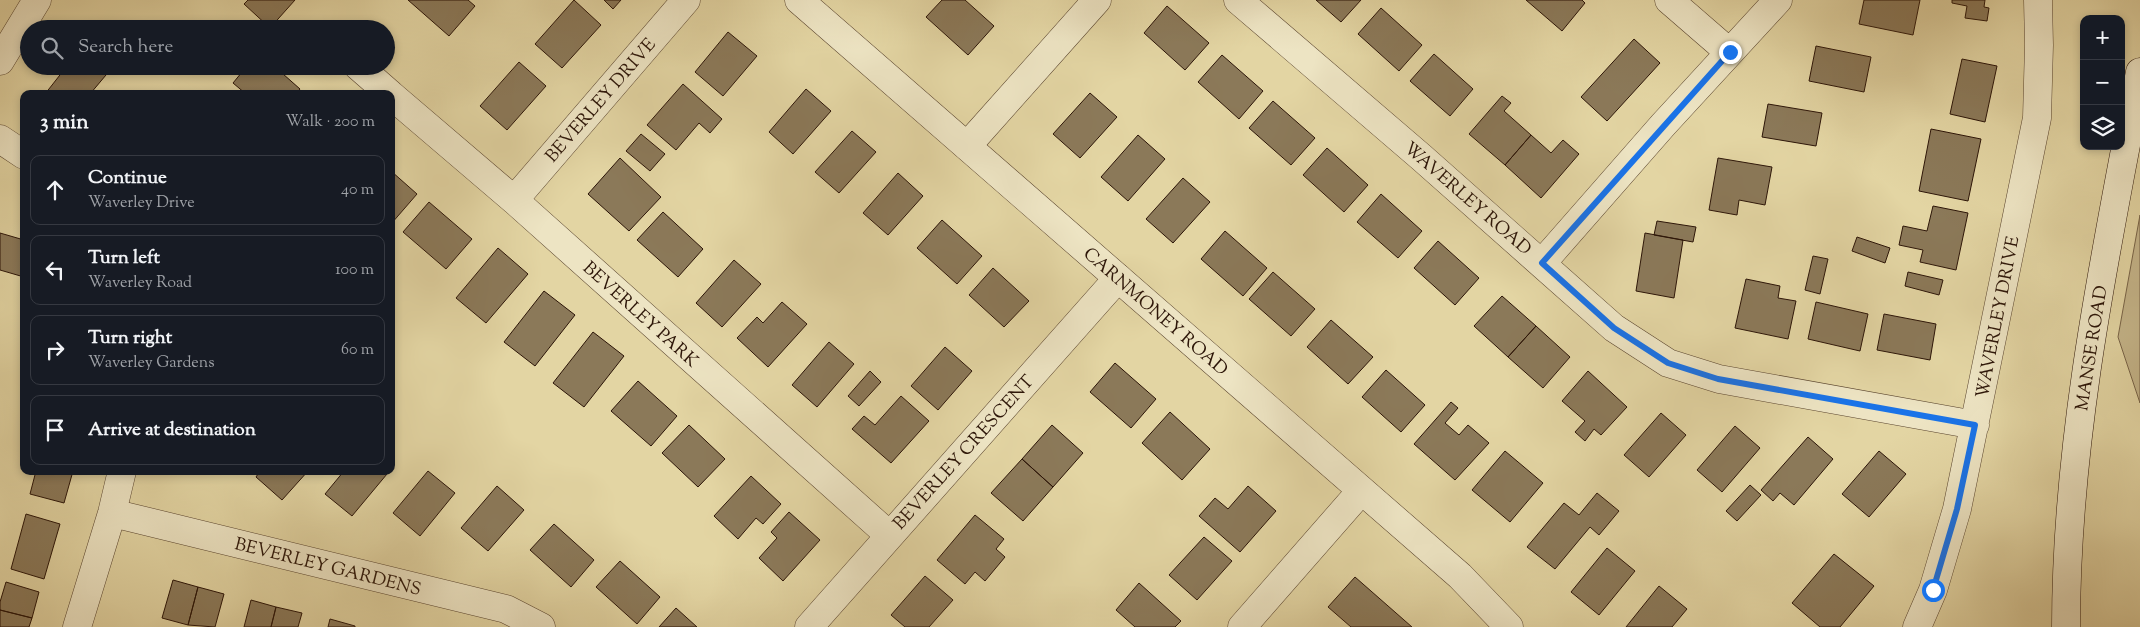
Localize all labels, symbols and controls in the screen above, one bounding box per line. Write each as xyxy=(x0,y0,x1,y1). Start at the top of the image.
map controls xyxy=(2080,15,2125,150)
button: + xyxy=(2080,15,2125,60)
search box xyxy=(20,20,395,75)
street label: BEVERLEY DRIVE xyxy=(540,33,663,169)
icon: search xyxy=(38,34,66,62)
text: Search here xyxy=(78,34,173,61)
route end xyxy=(1719,41,1742,64)
button: − xyxy=(2080,60,2125,105)
button: layers xyxy=(2080,105,2125,150)
text: 3 min xyxy=(40,108,89,138)
text: Walk · 200 m xyxy=(286,111,375,134)
street label: WAVERLEY ROAD xyxy=(1397,137,1536,262)
text: Continue xyxy=(88,165,167,192)
icon: ahead xyxy=(41,176,69,204)
text: 40 m xyxy=(341,179,374,202)
text: Waverley Drive xyxy=(88,192,195,215)
street label: WAVERLEY DRIVE xyxy=(1970,234,2027,401)
street label: CARNMONEY ROAD xyxy=(1076,242,1233,383)
text: Turn left xyxy=(88,245,160,272)
icon: left xyxy=(41,256,69,284)
street label: BEVERLEY PARK xyxy=(576,256,703,375)
text: 100 m xyxy=(335,259,374,282)
text: Waverley Road xyxy=(88,272,192,295)
street label: MANSE ROAD xyxy=(2070,284,2116,413)
text: Turn right xyxy=(88,325,172,352)
icon: right xyxy=(41,336,69,364)
text: 60 m xyxy=(341,339,374,362)
text: Waverley Gardens xyxy=(88,352,214,375)
street label: BEVERLEY CRESCENT xyxy=(888,370,1041,536)
icon: arrive xyxy=(41,416,69,444)
text: Arrive at destination xyxy=(88,417,256,444)
street label: BEVERLEY GARDENS xyxy=(232,532,424,604)
route start xyxy=(1922,579,1945,602)

